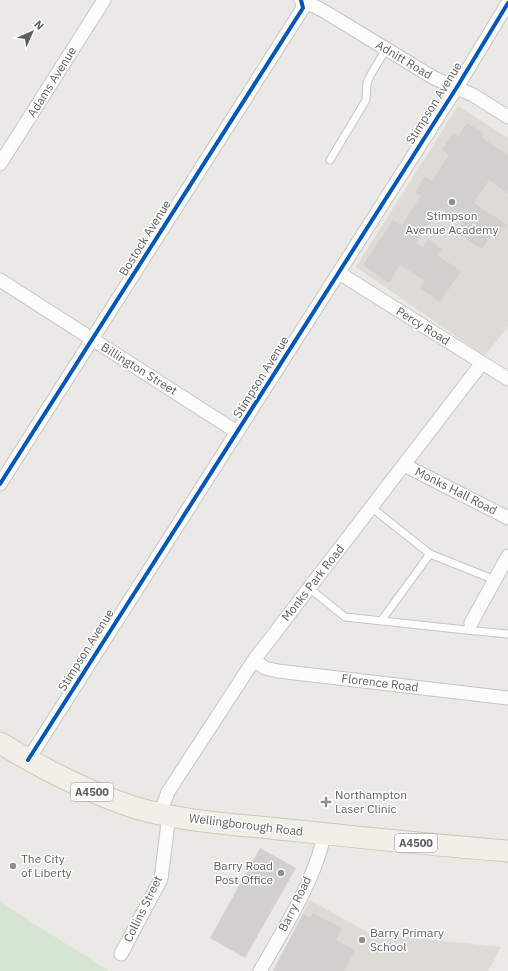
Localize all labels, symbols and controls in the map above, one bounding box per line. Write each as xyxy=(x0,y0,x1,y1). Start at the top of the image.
north arrow xyxy=(12,12,52,52)
text: N xyxy=(31,17,47,33)
street label: Adnitt Road xyxy=(373,37,435,82)
street label: Adams Avenue xyxy=(24,43,79,120)
street label: Stimpson Avenue xyxy=(402,59,465,147)
street label: Bostock Avenue xyxy=(115,197,174,278)
marker: Stimpson Avenue Academy xyxy=(447,197,457,207)
place label: Stimpson Avenue Academy xyxy=(406,208,498,237)
street label: Percy Road xyxy=(394,303,453,348)
street label: Stimpson Avenue xyxy=(229,333,292,421)
street label: Billington Street xyxy=(98,339,180,398)
street label: Monks Hall Road xyxy=(413,463,500,518)
street label: Monks Park Road xyxy=(278,541,347,624)
street label: Stimpson Avenue xyxy=(54,606,117,694)
street label: Florence Road xyxy=(341,670,419,695)
road number: A4500 xyxy=(71,783,113,801)
place label: Northampton Laser Clinic xyxy=(335,787,407,816)
marker: Northampton Laser Clinic xyxy=(320,796,332,808)
street label: Wellingborough Road xyxy=(188,810,304,839)
road number: A4500 xyxy=(395,834,437,852)
place label: The City of Liberty xyxy=(21,851,72,880)
place label: Barry Road Post Office xyxy=(213,858,273,887)
marker: The City of Liberty xyxy=(8,861,18,871)
marker: Barry Road Post Office xyxy=(276,868,286,878)
street label: Collins Street xyxy=(120,873,165,944)
street label: Barry Road xyxy=(275,874,314,934)
place label: Barry Primary School xyxy=(370,925,444,954)
marker: Barry Primary School xyxy=(357,935,367,945)

